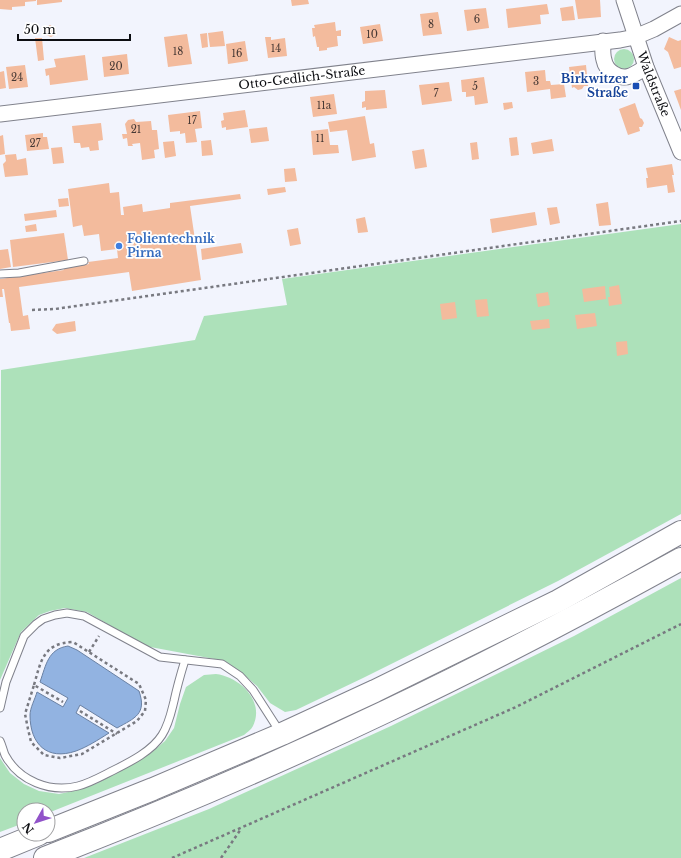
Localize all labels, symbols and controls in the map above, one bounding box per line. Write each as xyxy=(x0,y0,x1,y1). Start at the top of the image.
house number: 6 xyxy=(474,13,480,26)
scale bar xyxy=(18,16,130,42)
house number: 8 xyxy=(428,18,434,31)
text: 50 m xyxy=(24,22,56,37)
house number: 10 xyxy=(366,28,378,41)
house number: 14 xyxy=(271,42,281,55)
house number: 18 xyxy=(173,45,183,58)
house number: 16 xyxy=(232,47,242,60)
street label: Waldstraße xyxy=(634,48,674,119)
house number: 20 xyxy=(109,60,123,73)
street label: Otto-Gedlich-Straße xyxy=(238,62,366,92)
house number: 24 xyxy=(11,71,23,84)
place label: Birkwitzer Straße xyxy=(561,71,628,100)
house number: 3 xyxy=(533,75,539,88)
house number: 5 xyxy=(472,80,478,93)
marker: Birkwitzer Straße xyxy=(631,81,641,91)
house number: 7 xyxy=(433,87,439,100)
house number: 11a xyxy=(317,99,332,112)
house number: 17 xyxy=(187,114,198,127)
house number: 21 xyxy=(131,123,141,136)
house number: 11 xyxy=(316,132,324,145)
house number: 27 xyxy=(29,137,42,150)
place label: Folientechnik Pirna xyxy=(127,231,216,260)
marker: Folientechnik Pirna xyxy=(114,241,124,251)
north arrow xyxy=(16,802,56,842)
text: N xyxy=(19,819,37,837)

